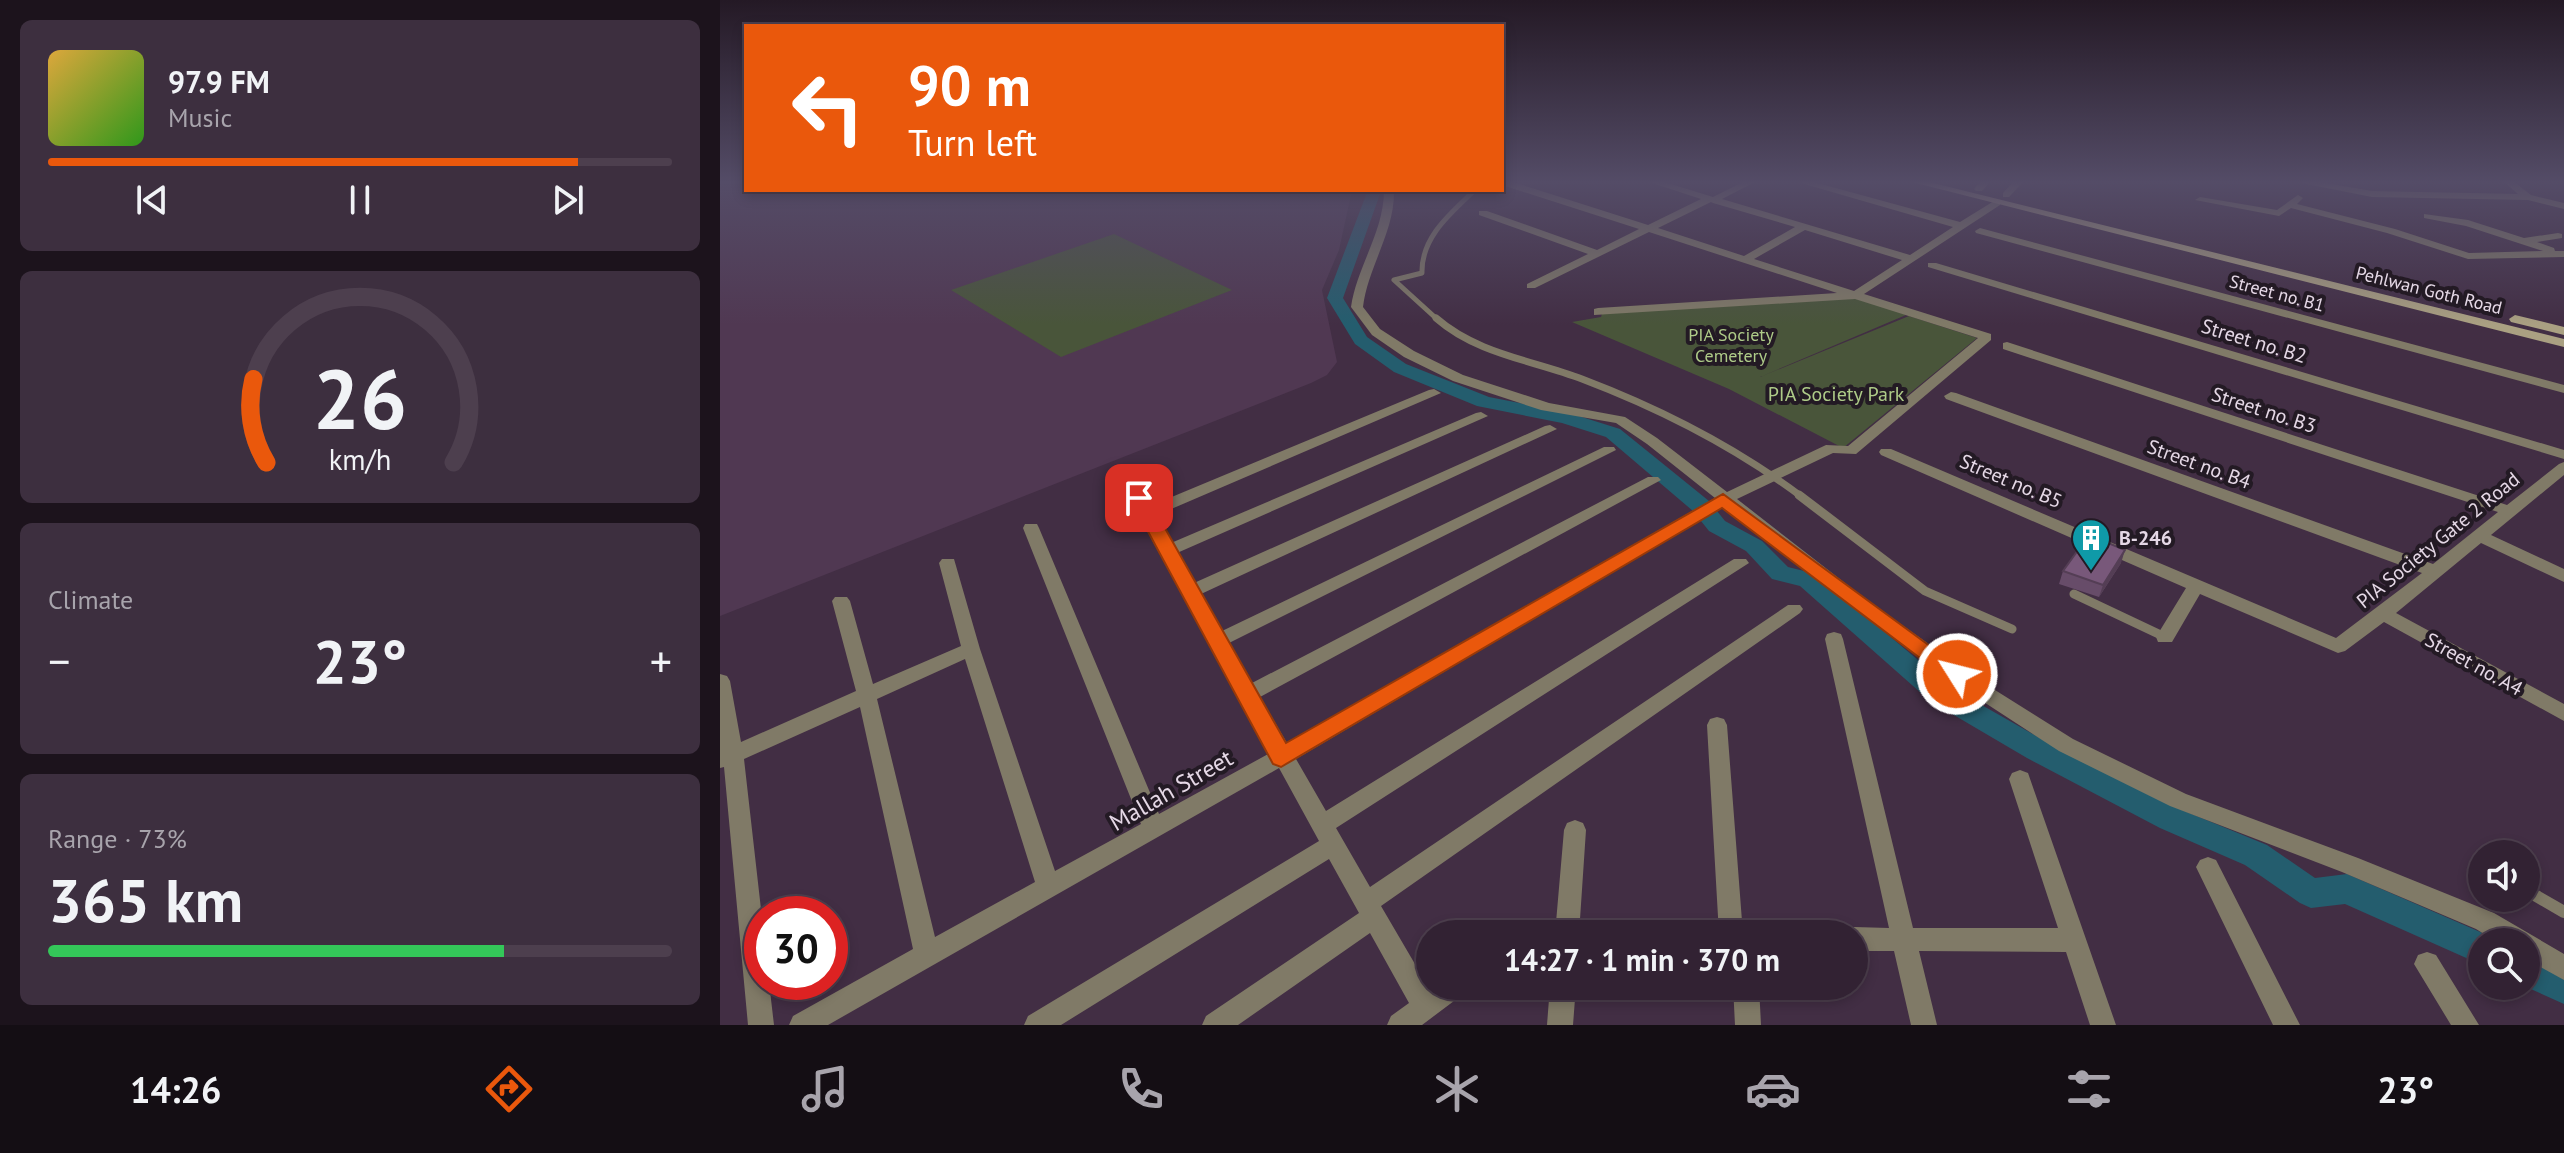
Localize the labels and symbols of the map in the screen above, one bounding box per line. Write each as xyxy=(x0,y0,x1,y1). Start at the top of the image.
street label: Pehlwan Goth Road xyxy=(2353,261,2505,319)
street label: Street no. B1 xyxy=(2227,269,2327,317)
street label: Street no. B2 xyxy=(2198,313,2310,369)
park label: PIA Society Cemetery xyxy=(1688,323,1774,367)
park label: PIA Society Park xyxy=(1768,381,1905,407)
street label: Street no. B3 xyxy=(2208,381,2320,439)
street label: Street no. B4 xyxy=(2144,433,2255,495)
street label: Street no. B5 xyxy=(1956,448,2066,514)
pin xyxy=(1105,464,1173,532)
street label: PIA Society Gate 2 Road xyxy=(2351,466,2525,614)
building icon: B-246 xyxy=(2070,517,2112,572)
place label: B-246 xyxy=(2119,525,2172,551)
street label: Street no. A4 xyxy=(2421,626,2528,702)
position arrow xyxy=(1915,632,1999,716)
street label: Mallah Street xyxy=(1104,742,1238,838)
speed limit sign: 30 xyxy=(744,896,848,1000)

